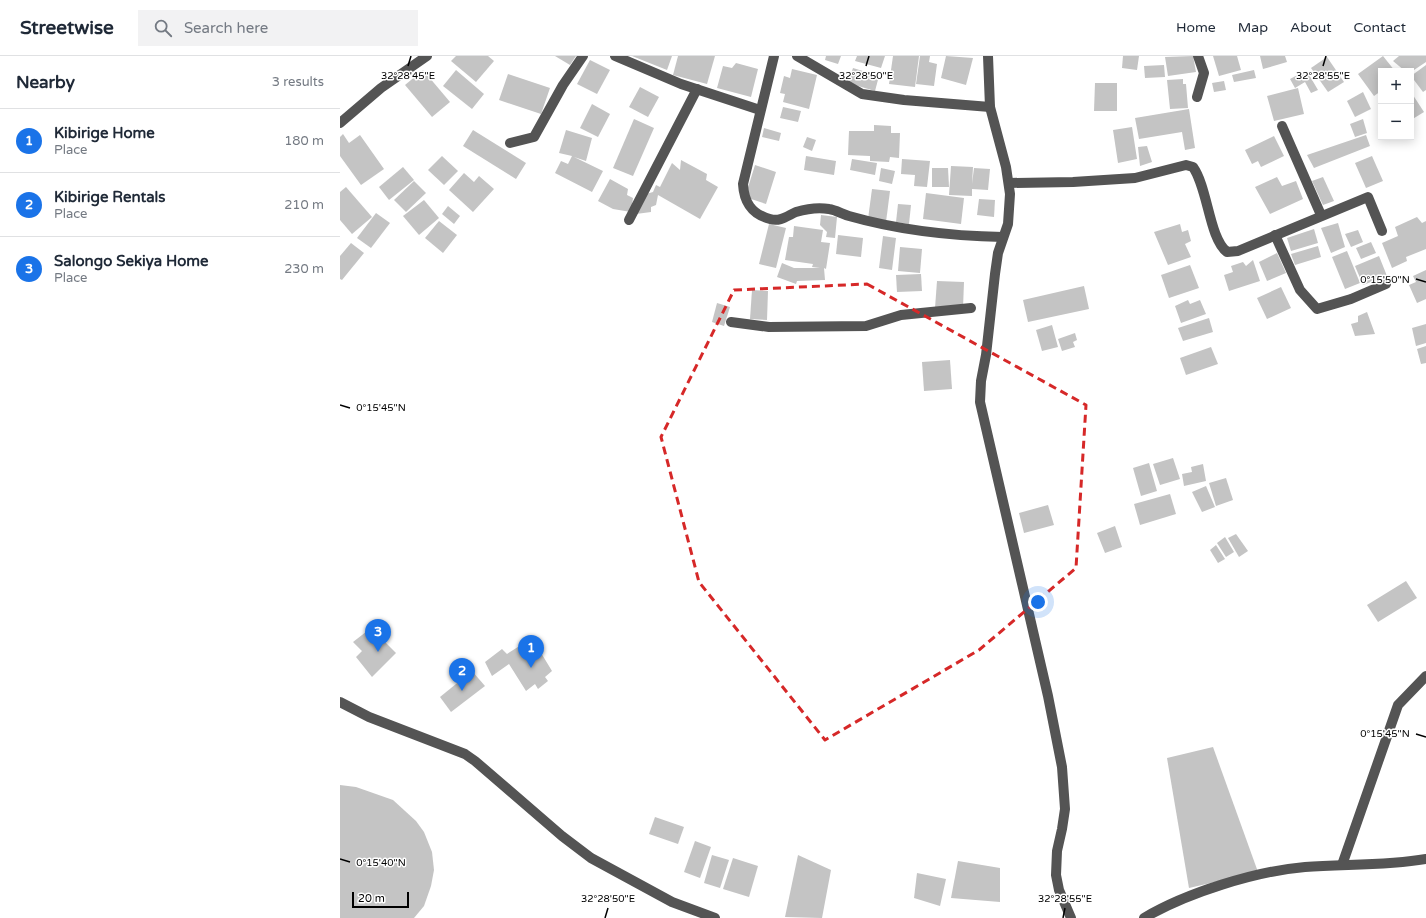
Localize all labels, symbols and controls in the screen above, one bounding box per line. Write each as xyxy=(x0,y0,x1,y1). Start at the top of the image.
search box xyxy=(138,10,418,46)
text: Streetwise xyxy=(20,17,114,39)
icon: search xyxy=(152,17,174,39)
text: Search here xyxy=(184,19,268,37)
text: Home xyxy=(1176,19,1216,36)
text: Map xyxy=(1238,19,1268,36)
text: About xyxy=(1290,19,1332,36)
text: Contact xyxy=(1354,19,1406,36)
map controls xyxy=(1378,68,1414,140)
button: + xyxy=(1378,68,1414,104)
text: 32°28'45"E xyxy=(381,70,435,82)
text: 32°28'50"E xyxy=(839,70,893,82)
text: 32°28'55"E xyxy=(1296,70,1350,82)
text: Nearby xyxy=(16,72,75,93)
text: 3 results xyxy=(272,74,324,90)
button: − xyxy=(1378,104,1414,140)
text: Kibirige Home xyxy=(54,124,155,142)
text: 1 xyxy=(25,133,33,149)
text: 180 m xyxy=(284,133,324,149)
text: Place xyxy=(54,142,87,158)
text: Kibirige Rentals xyxy=(54,188,166,206)
text: 2 xyxy=(25,197,33,213)
text: 210 m xyxy=(284,197,324,213)
text: Place xyxy=(54,206,87,222)
text: Salongo Sekiya Home xyxy=(54,252,209,270)
text: 3 xyxy=(25,261,33,277)
text: 230 m xyxy=(284,261,324,277)
text: Place xyxy=(54,270,87,286)
text: 0°15'50"N xyxy=(1360,274,1410,286)
text: 0°15'45"N xyxy=(356,402,406,414)
your location xyxy=(1028,592,1048,612)
pin: 3 xyxy=(365,619,391,652)
pin: 1 xyxy=(518,635,544,668)
pin: 2 xyxy=(449,658,475,691)
text: 0°15'45"N xyxy=(1360,728,1410,740)
text: 0°15'40"N xyxy=(356,857,406,869)
scale bar xyxy=(352,890,409,909)
text: 20 m xyxy=(358,892,385,905)
text: 32°28'50"E xyxy=(581,893,635,905)
text: 32°28'55"E xyxy=(1038,893,1092,905)

